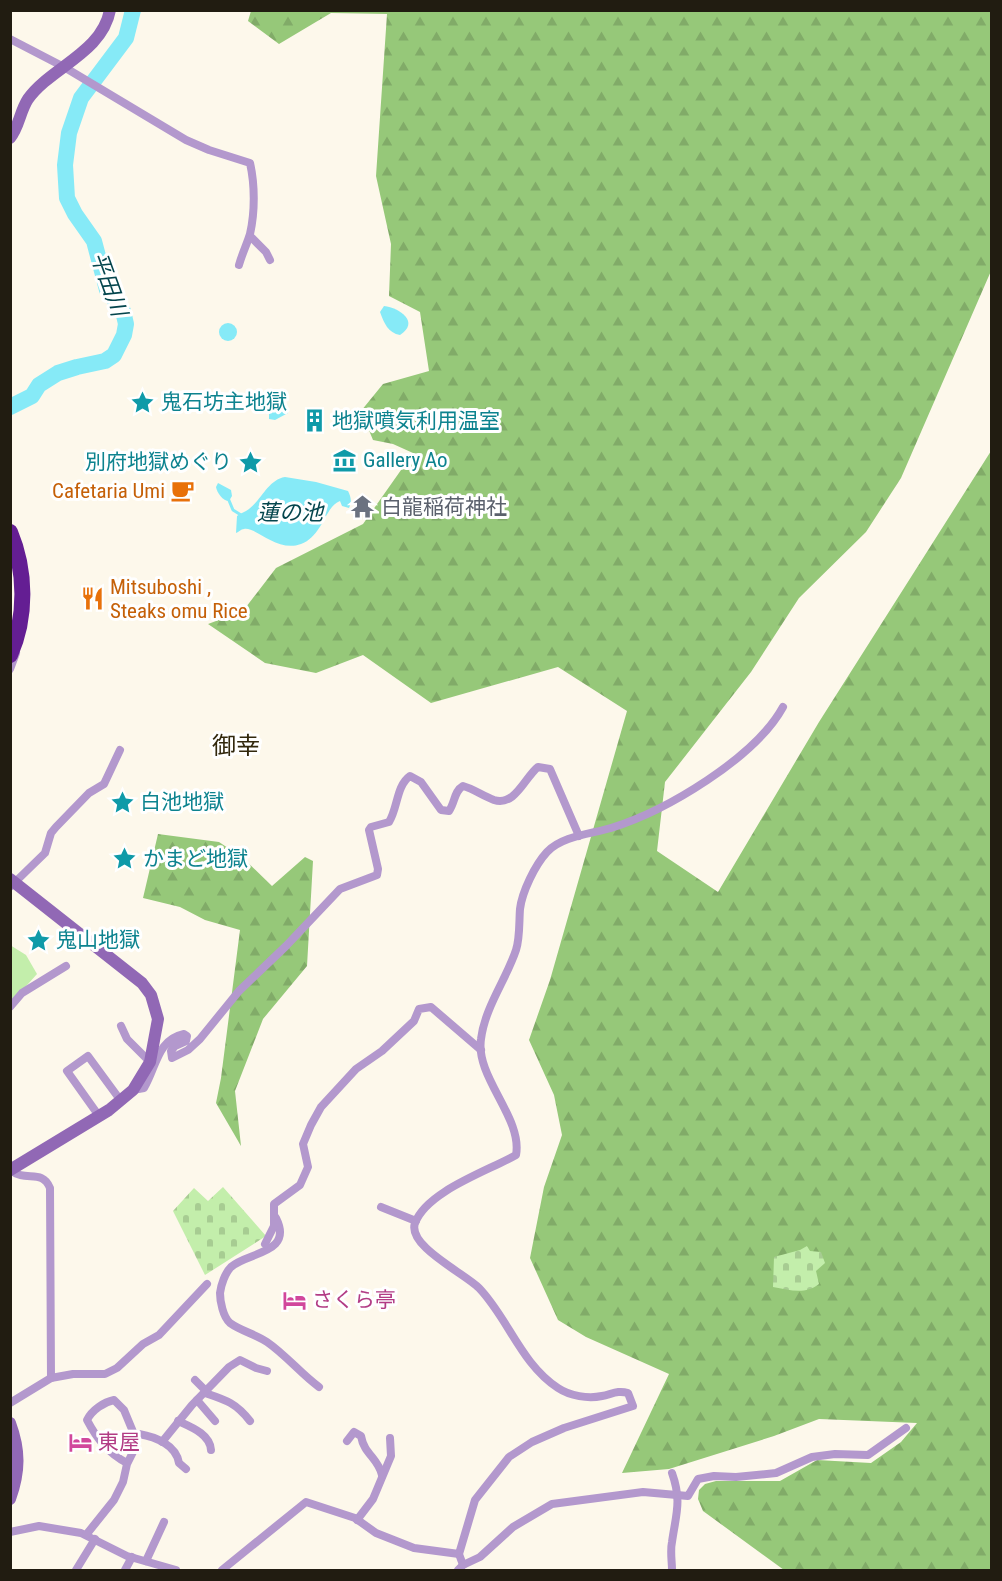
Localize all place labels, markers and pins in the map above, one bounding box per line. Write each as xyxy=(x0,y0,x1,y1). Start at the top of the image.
place icon: 鬼石坊主地獄 xyxy=(130,389,156,415)
place label: 鬼石坊主地獄 xyxy=(161,390,287,414)
building icon: 地獄噴気利用温室 xyxy=(301,408,327,434)
place label: 地獄噴気利用温室 xyxy=(332,409,500,433)
museum icon: Gallery Ao xyxy=(332,447,358,473)
place label: Gallery Ao xyxy=(363,448,448,472)
place icon: 別府地獄めぐり xyxy=(237,449,263,475)
place label: 別府地獄めぐり xyxy=(85,450,232,474)
cafe icon: Cafetaria Umi xyxy=(170,478,196,504)
place label: Cafetaria Umi xyxy=(52,479,165,503)
temple icon: 白龍稲荷神社 xyxy=(350,494,376,520)
place label: 白龍稲荷神社 xyxy=(381,495,507,519)
place label: Mitsuboshi , Steaks omu Rice xyxy=(110,575,248,623)
restaurant icon: Mitsuboshi , Steaks omu Rice xyxy=(79,586,105,612)
place icon: 白池地獄 xyxy=(109,789,135,815)
place label: 白池地獄 xyxy=(140,790,224,814)
place icon: かまど地獄 xyxy=(112,846,138,872)
place label: かまど地獄 xyxy=(143,847,248,871)
place icon: 鬼山地獄 xyxy=(25,927,51,953)
place label: 鬼山地獄 xyxy=(56,928,140,952)
hotel icon: さくら亭 xyxy=(281,1287,307,1313)
place label: さくら亭 xyxy=(312,1288,396,1312)
hotel icon: 東屋 xyxy=(67,1429,93,1455)
place label: 東屋 xyxy=(98,1430,140,1454)

